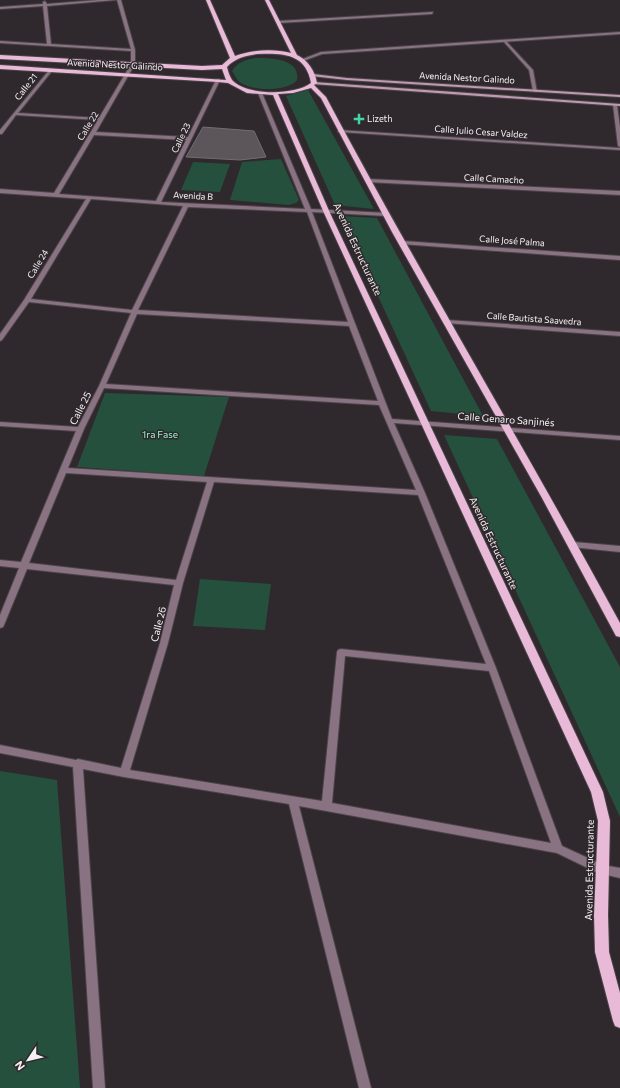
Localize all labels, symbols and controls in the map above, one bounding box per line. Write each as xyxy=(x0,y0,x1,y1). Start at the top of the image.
street label: Avenida Nestor Galindo xyxy=(67,57,163,72)
street label: Avenida Nestor Galindo xyxy=(419,70,515,85)
street label: Calle 21 xyxy=(12,71,39,102)
street label: Calle 22 xyxy=(75,109,101,142)
place label: Lizeth xyxy=(367,113,392,124)
marker: Lizeth xyxy=(354,114,364,124)
street label: Calle 23 xyxy=(169,121,193,155)
street label: Calle Julio Cesar Valdez xyxy=(434,123,529,140)
street label: Calle Camacho xyxy=(464,171,524,186)
street label: Avenida B xyxy=(173,189,213,202)
street label: Avenida Estructurante xyxy=(331,201,385,297)
street label: Calle José Palma xyxy=(479,233,545,248)
street label: Calle 24 xyxy=(25,247,51,280)
street label: Calle Bautista Saavedra xyxy=(486,310,582,327)
street label: Calle 25 xyxy=(67,389,94,427)
street label: Calle Genaro Sanjinés xyxy=(457,410,555,428)
park label: 1ra Fase xyxy=(142,428,178,440)
street label: Avenida Estructurante xyxy=(467,495,521,591)
street label: Calle 26 xyxy=(148,605,168,643)
street label: Avenida Estructurante xyxy=(582,819,596,921)
north arrow xyxy=(8,1040,48,1080)
text: N xyxy=(12,1059,27,1073)

